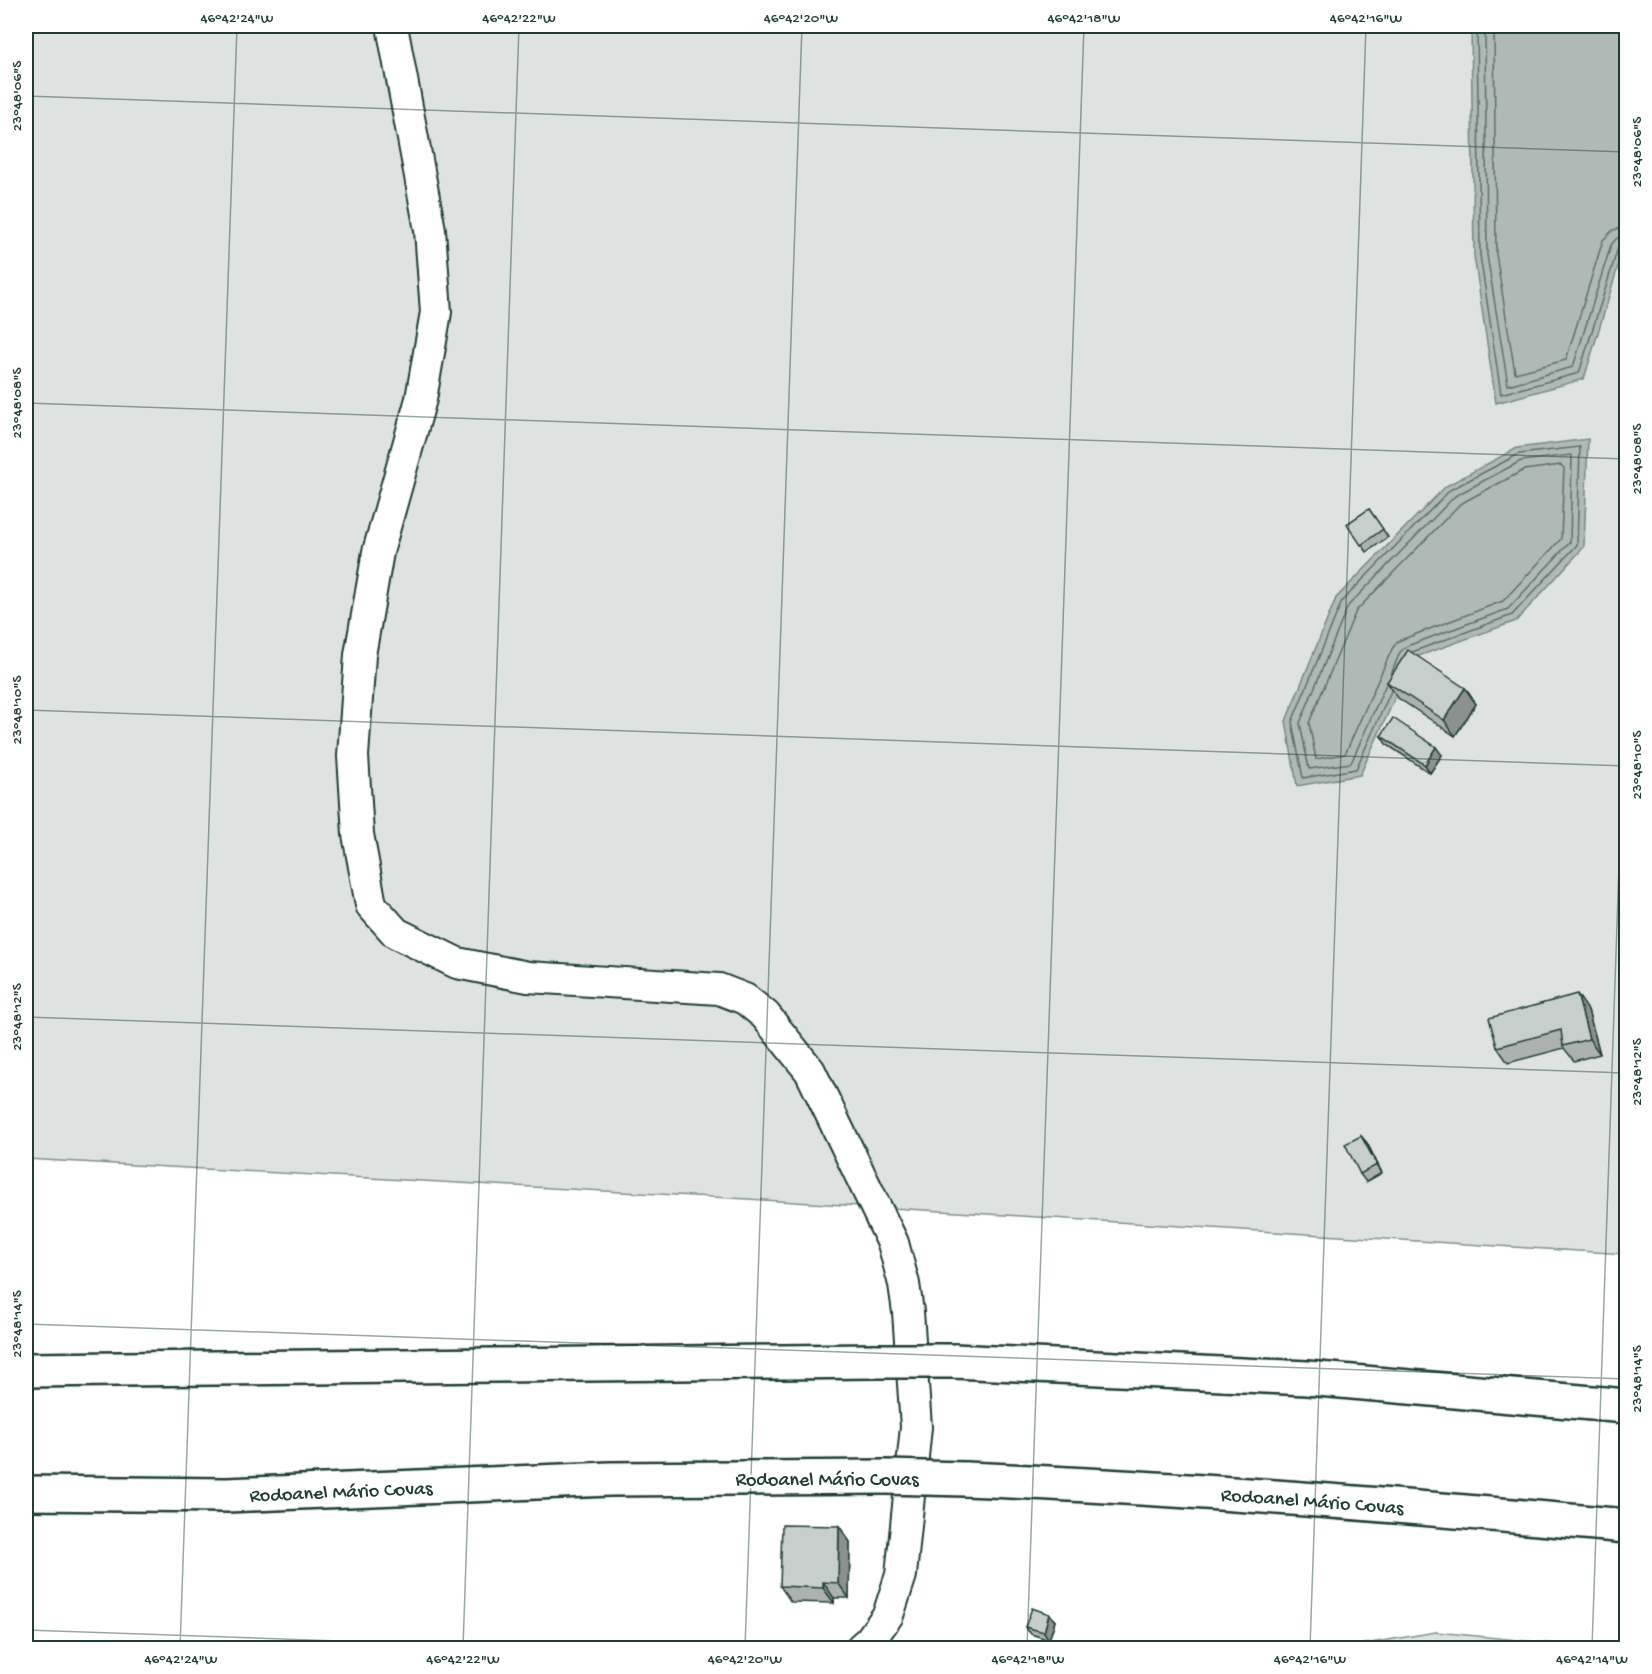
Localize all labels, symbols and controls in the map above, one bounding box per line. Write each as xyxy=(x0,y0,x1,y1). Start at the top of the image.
text: 46°42'24"W xyxy=(200,10,274,28)
text: 46°42'22"W xyxy=(482,10,556,28)
text: 46°42'20"W xyxy=(764,10,839,28)
text: 46°42'18"W xyxy=(1048,10,1121,28)
text: 46°42'16"W xyxy=(1330,10,1402,28)
text: 23°48'06"S xyxy=(9,61,27,131)
text: 23°48'06"S xyxy=(1629,117,1647,187)
text: 23°48'08"S xyxy=(9,367,27,438)
text: 23°48'08"S xyxy=(1629,423,1647,494)
text: 23°48'10"S xyxy=(9,676,27,744)
text: 23°48'10"S xyxy=(1629,731,1647,799)
text: 23°48'12"S xyxy=(9,983,27,1051)
text: 23°48'12"S xyxy=(1629,1038,1647,1106)
text: 23°48'14"S xyxy=(9,1290,27,1358)
text: 23°48'14"S xyxy=(1629,1345,1647,1413)
street label: Rodoanel Mário Covas xyxy=(735,1470,919,1493)
street label: Rodoanel Mário Covas xyxy=(249,1478,434,1509)
street label: Rodoanel Mário Covas xyxy=(1220,1485,1405,1522)
text: 46°42'24"W xyxy=(144,1651,218,1669)
text: 46°42'22"W xyxy=(426,1651,500,1669)
text: 46°42'20"W xyxy=(708,1651,783,1669)
text: 46°42'18"W xyxy=(992,1651,1065,1669)
text: 46°42'16"W xyxy=(1274,1651,1346,1669)
text: 46°42'14"W xyxy=(1556,1651,1628,1669)

